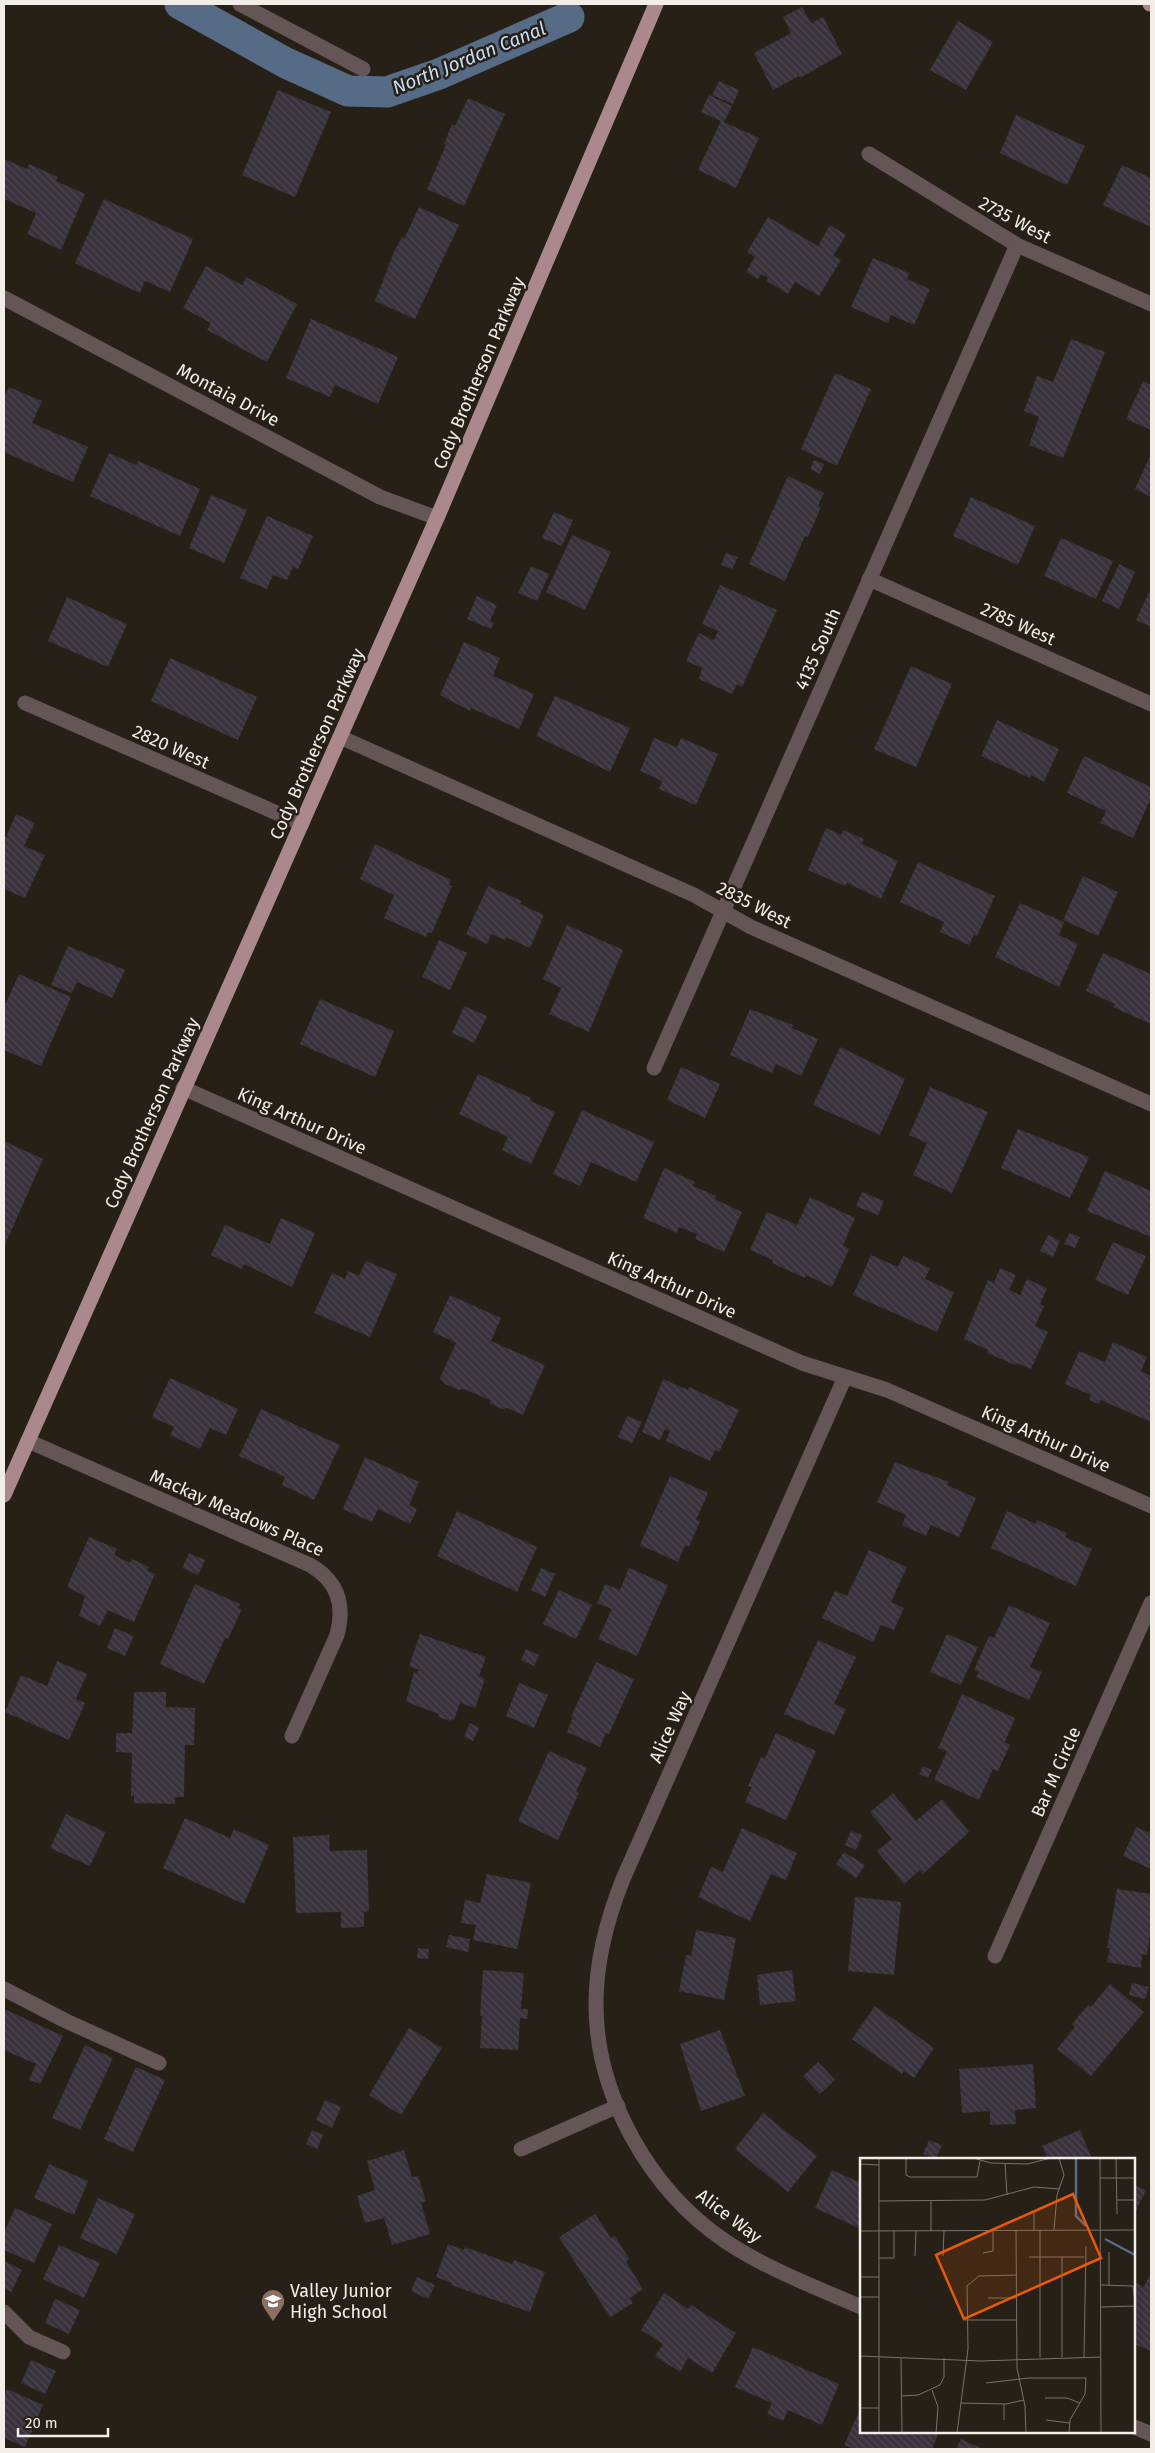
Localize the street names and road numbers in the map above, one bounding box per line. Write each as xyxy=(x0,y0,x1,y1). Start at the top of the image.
street label: 2735 West xyxy=(975,192,1055,248)
street label: Cody Brotherson Parkway xyxy=(428,273,530,472)
street label: Montaia Drive xyxy=(173,359,283,431)
street label: 2785 West xyxy=(977,598,1059,650)
street label: 4135 South xyxy=(790,605,846,693)
street label: Cody Brotherson Parkway xyxy=(265,645,369,843)
street label: 2820 West xyxy=(129,720,213,774)
street label: 2835 West xyxy=(713,877,796,933)
street label: Cody Brotherson Parkway xyxy=(100,1014,204,1212)
street label: King Arthur Drive xyxy=(234,1083,370,1159)
street label: King Arthur Drive xyxy=(604,1247,740,1323)
street label: King Arthur Drive xyxy=(978,1401,1114,1477)
street label: Mackay Meadows Place xyxy=(146,1465,328,1561)
street label: Alice Way xyxy=(644,1688,696,1766)
street label: Bar M Circle xyxy=(1026,1723,1086,1821)
street label: Alice Way xyxy=(692,2184,766,2248)

